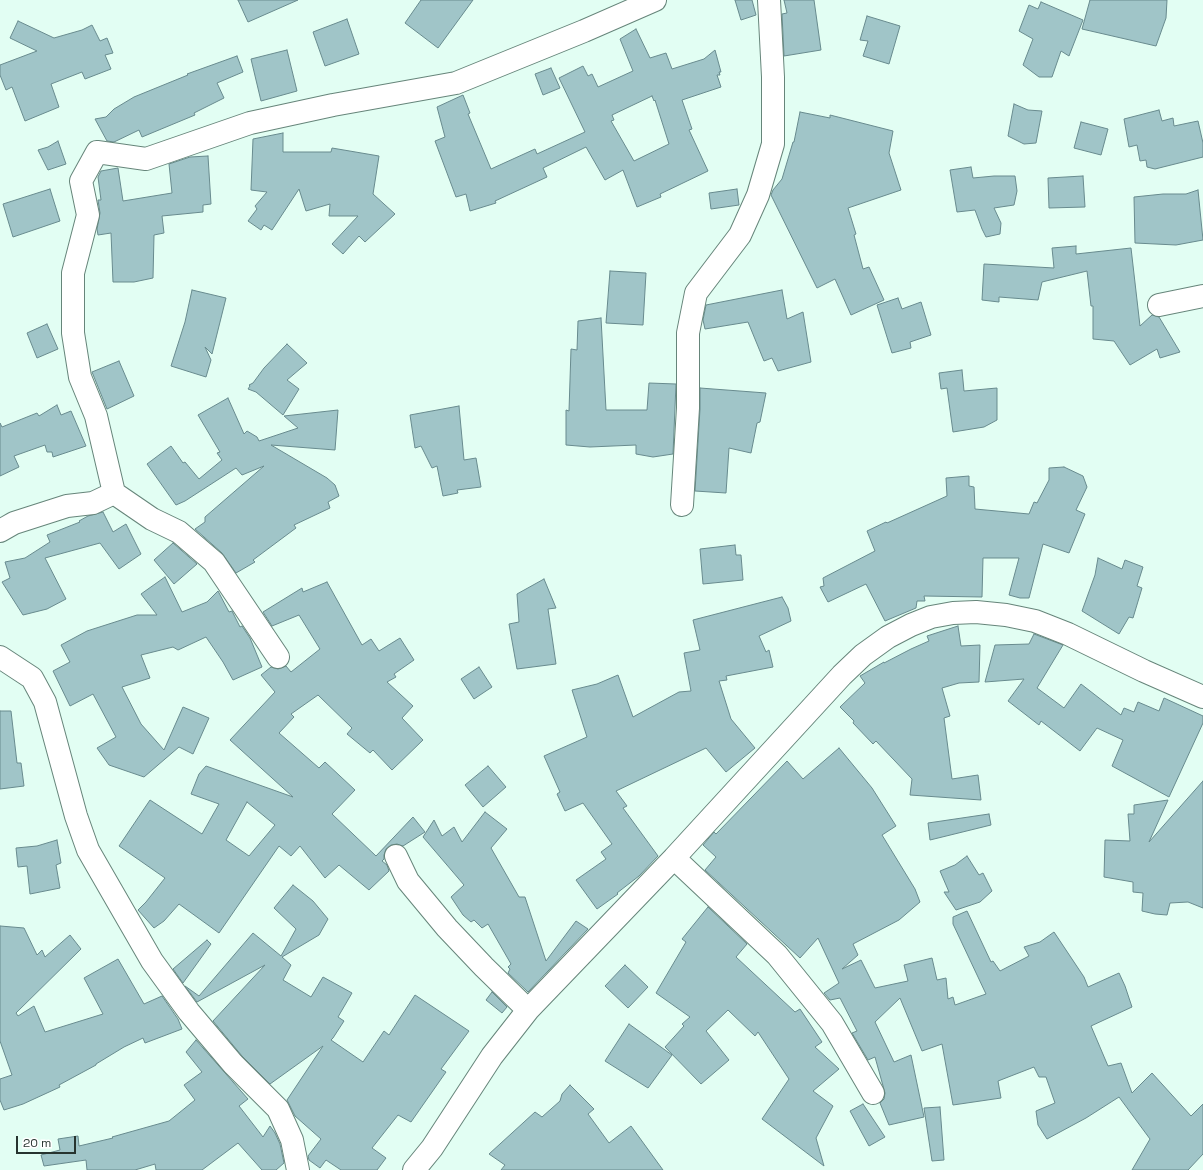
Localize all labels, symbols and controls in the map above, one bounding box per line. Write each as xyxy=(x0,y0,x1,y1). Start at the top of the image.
scale bar xyxy=(18,1128,78,1154)
text: 20 m xyxy=(23,1135,51,1151)

